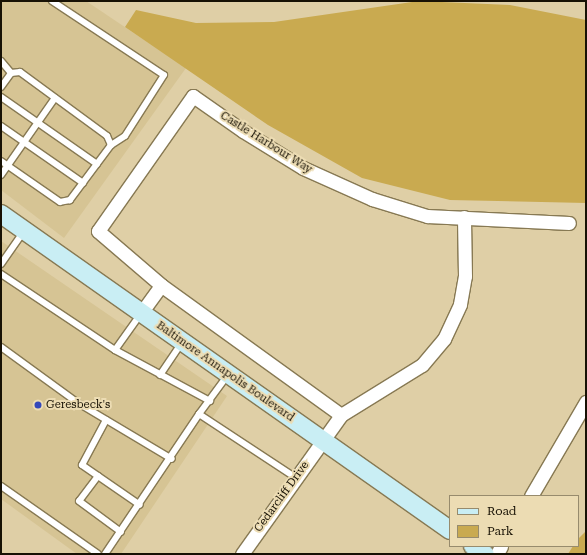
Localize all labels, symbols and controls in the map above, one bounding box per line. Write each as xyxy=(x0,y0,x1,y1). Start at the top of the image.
street label: Castle Harbour Way xyxy=(218,109,314,177)
street label: Baltimore Annapolis Boulevard xyxy=(154,319,296,425)
place label: Geresbeck's xyxy=(46,398,110,412)
marker: Geresbeck's xyxy=(33,400,43,410)
street label: Cedarcliff Drive xyxy=(252,459,312,535)
legend xyxy=(449,495,579,547)
text: Road xyxy=(487,504,516,518)
text: Park xyxy=(487,524,513,538)

